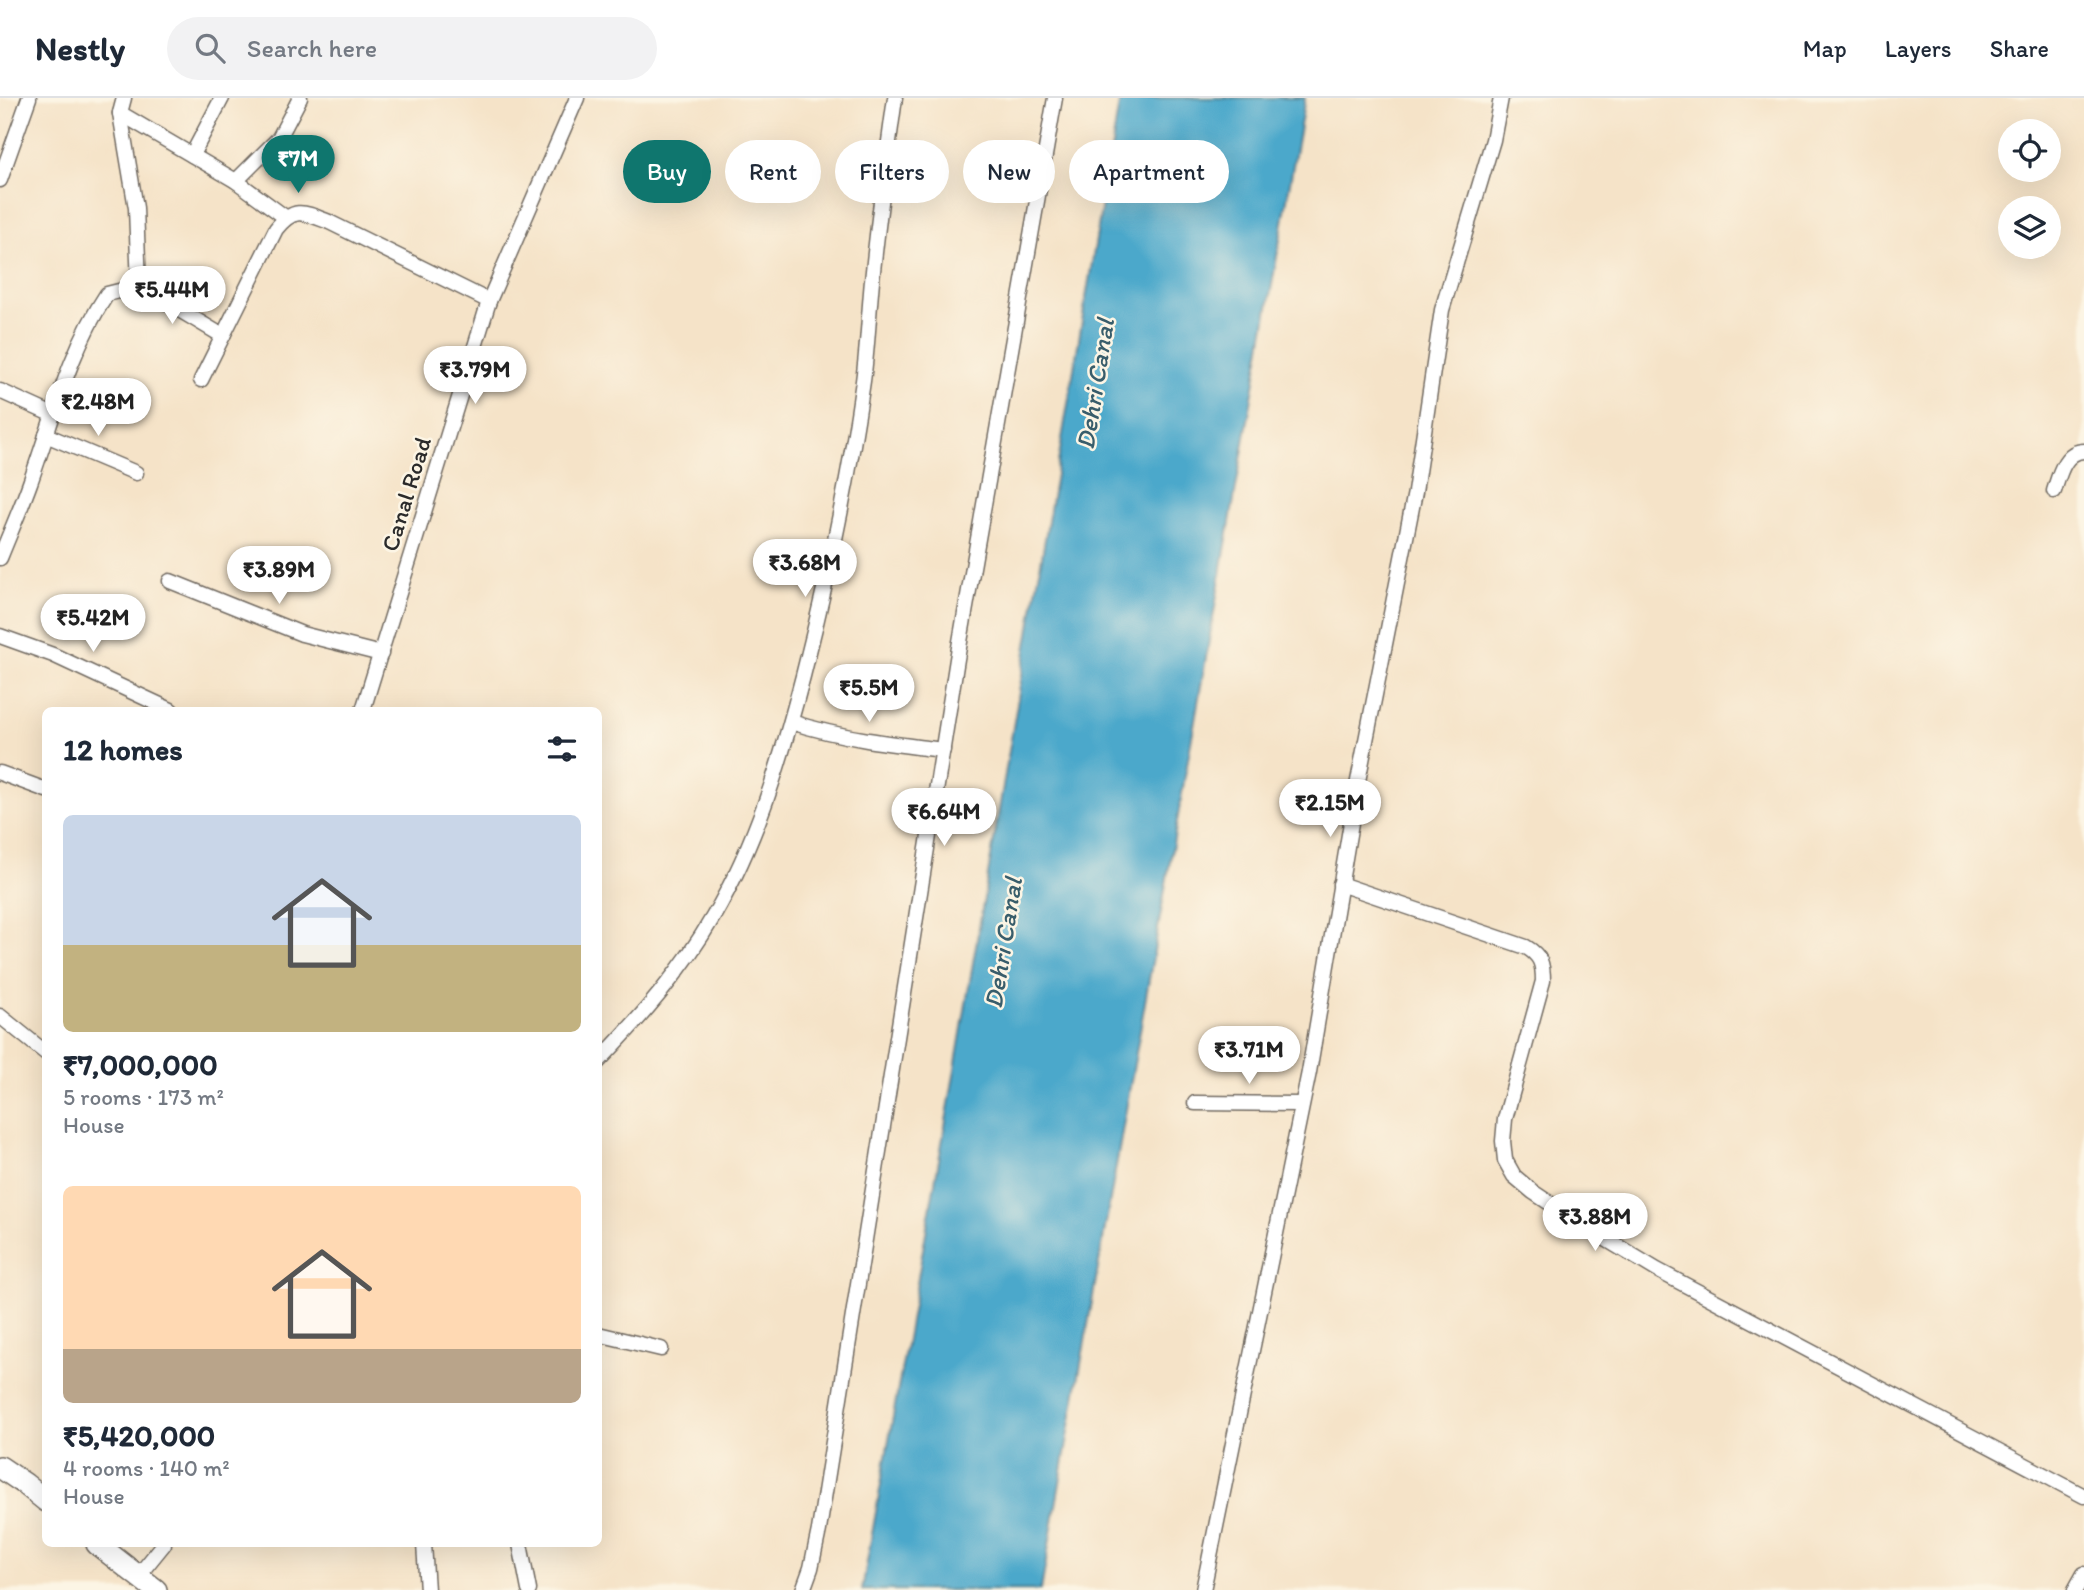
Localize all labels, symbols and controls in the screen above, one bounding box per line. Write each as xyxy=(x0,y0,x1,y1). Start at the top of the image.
search box xyxy=(167,17,657,80)
text: Nestly xyxy=(35,29,125,68)
icon: search xyxy=(191,29,229,67)
text: Search here xyxy=(247,32,377,64)
text: Map xyxy=(1803,34,1847,63)
text: Layers xyxy=(1885,34,1952,63)
text: Share xyxy=(1990,34,2049,63)
map controls xyxy=(1998,119,2061,259)
button: locate xyxy=(1998,119,2061,182)
pin: ₹7M xyxy=(264,136,332,195)
chip: Buy xyxy=(623,140,711,203)
chip: Rent xyxy=(725,140,821,203)
chip: Filters xyxy=(835,140,949,203)
chip: New xyxy=(963,140,1055,203)
chip: Apartment xyxy=(1069,140,1229,203)
text: ₹7M xyxy=(278,144,318,172)
button: layers xyxy=(1998,196,2061,259)
pin: ₹5.44M xyxy=(115,266,229,326)
text: ₹5.44M xyxy=(135,275,209,303)
water label: Dehri Canal xyxy=(1069,315,1121,452)
pin: ₹3.79M xyxy=(418,346,532,406)
text: ₹3.79M xyxy=(440,355,510,383)
pin: ₹2.48M xyxy=(41,378,155,438)
text: ₹2.48M xyxy=(61,387,135,415)
street label: Canal Road xyxy=(375,433,437,555)
pin: ₹3.68M xyxy=(748,540,862,599)
pin: ₹3.89M xyxy=(222,546,336,606)
text: ₹3.68M xyxy=(769,548,841,576)
text: ₹3.89M xyxy=(243,555,315,583)
pin: ₹5.42M xyxy=(36,594,150,654)
text: ₹5.42M xyxy=(57,603,129,631)
pin: ₹5.5M xyxy=(820,664,918,724)
text: ₹5.5M xyxy=(839,673,899,701)
icon: filters xyxy=(543,730,581,768)
text: 12 homes xyxy=(63,731,183,768)
pin: ₹2.15M xyxy=(1273,780,1387,839)
pin: ₹6.64M xyxy=(887,788,1001,848)
text: ₹2.15M xyxy=(1295,788,1365,816)
text: ₹6.64M xyxy=(907,797,981,825)
icon: home xyxy=(259,860,385,986)
water label: Dehri Canal xyxy=(977,874,1029,1011)
pin: ₹3.71M xyxy=(1192,1026,1306,1086)
text: ₹3.71M xyxy=(1214,1035,1284,1063)
text: ₹7,000,000 xyxy=(63,1046,218,1083)
text: 5 rooms · 173 m² xyxy=(63,1083,224,1111)
text: House xyxy=(63,1111,125,1139)
pin: ₹3.88M xyxy=(1538,1194,1652,1253)
text: ₹3.88M xyxy=(1559,1202,1631,1230)
icon: home xyxy=(259,1231,385,1357)
text: ₹5,420,000 xyxy=(63,1417,215,1454)
text: 4 rooms · 140 m² xyxy=(63,1454,230,1482)
text: House xyxy=(63,1482,125,1510)

